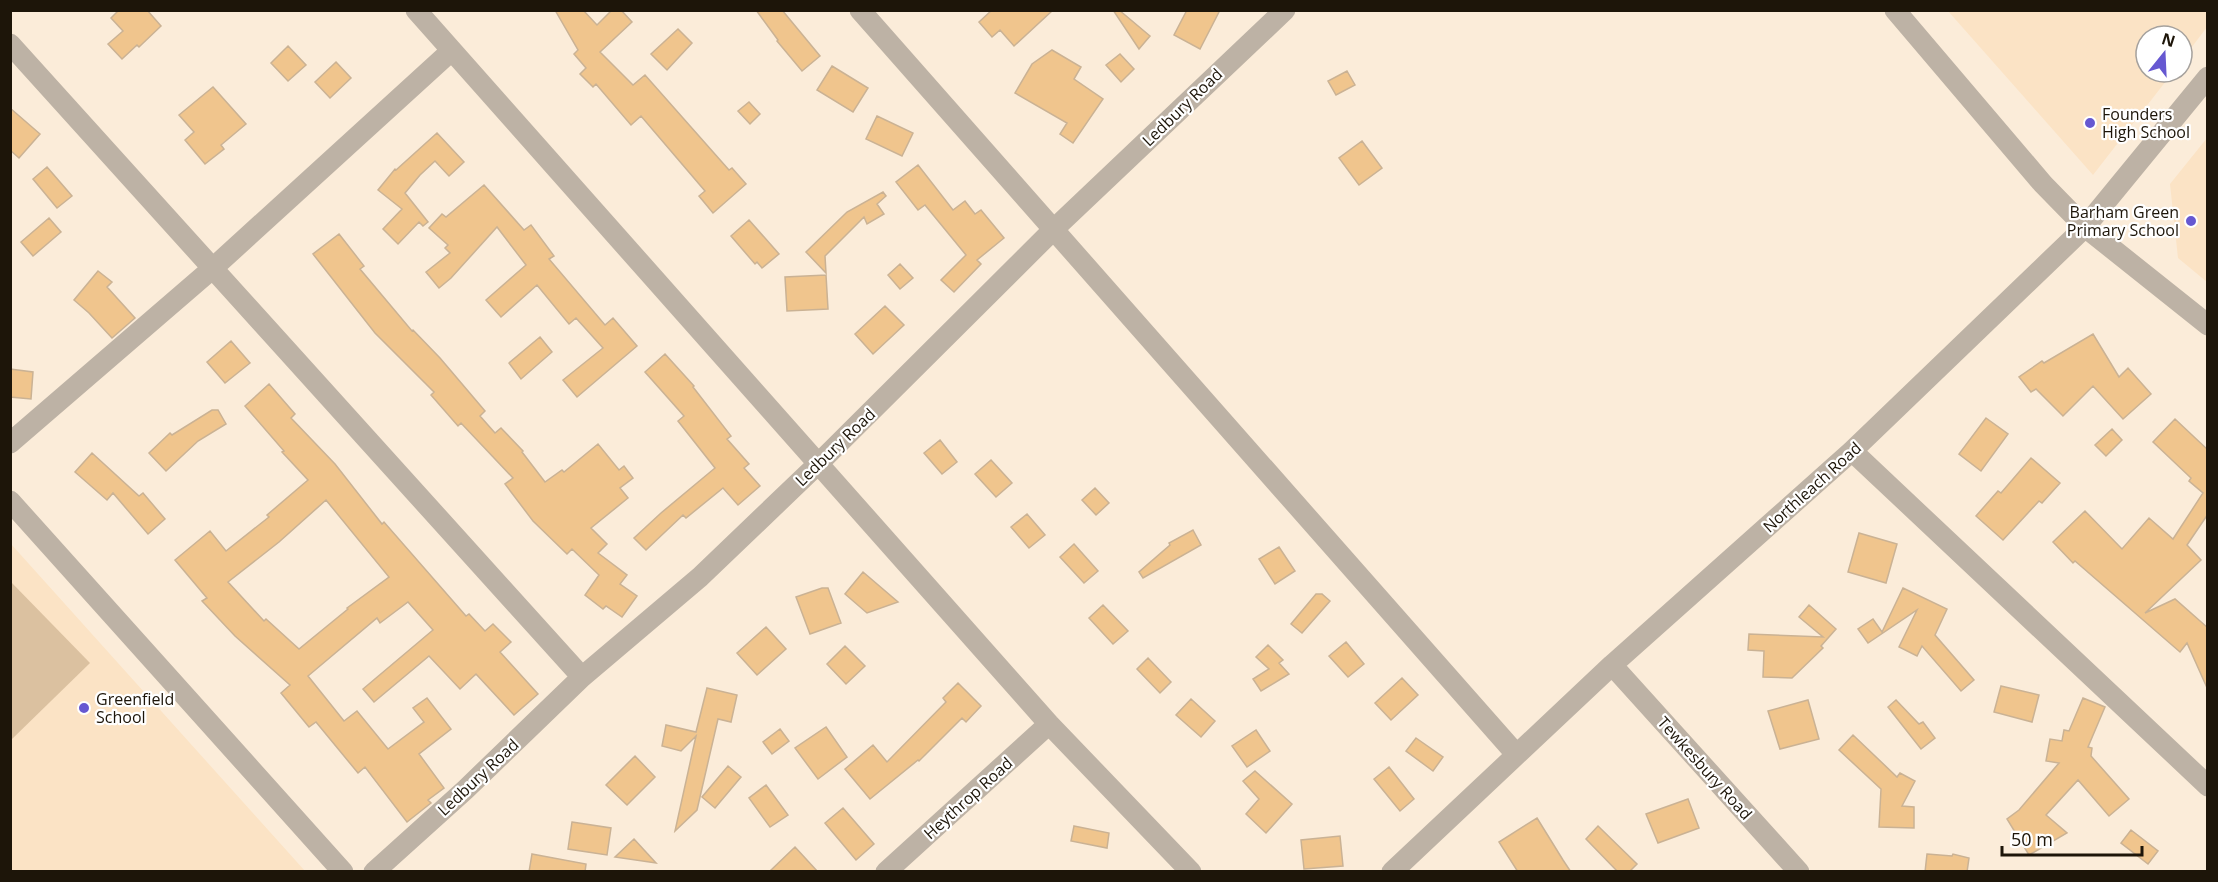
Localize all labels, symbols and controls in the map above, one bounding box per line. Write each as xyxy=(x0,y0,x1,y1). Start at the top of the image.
north arrow xyxy=(2134,24,2194,84)
text: N xyxy=(2159,27,2178,52)
street label: Ledbury Road xyxy=(1137,63,1227,151)
place label: Founders High School xyxy=(2102,103,2190,143)
marker: Founders High School xyxy=(2083,116,2097,130)
place label: Barham Green Primary School xyxy=(2067,201,2179,241)
marker: Barham Green Primary School xyxy=(2184,214,2198,228)
street label: Ledbury Road xyxy=(790,403,880,491)
street label: Northleach Road xyxy=(1758,437,1866,537)
place label: Greenfield School xyxy=(96,688,174,728)
marker: Greenfield School xyxy=(77,701,91,715)
street label: Tewkesbury Road xyxy=(1653,712,1757,824)
street label: Ledbury Road xyxy=(433,734,523,820)
street label: Heythrop Road xyxy=(919,752,1017,844)
scale bar xyxy=(2002,819,2142,857)
text: 50 m xyxy=(2011,827,2053,851)

